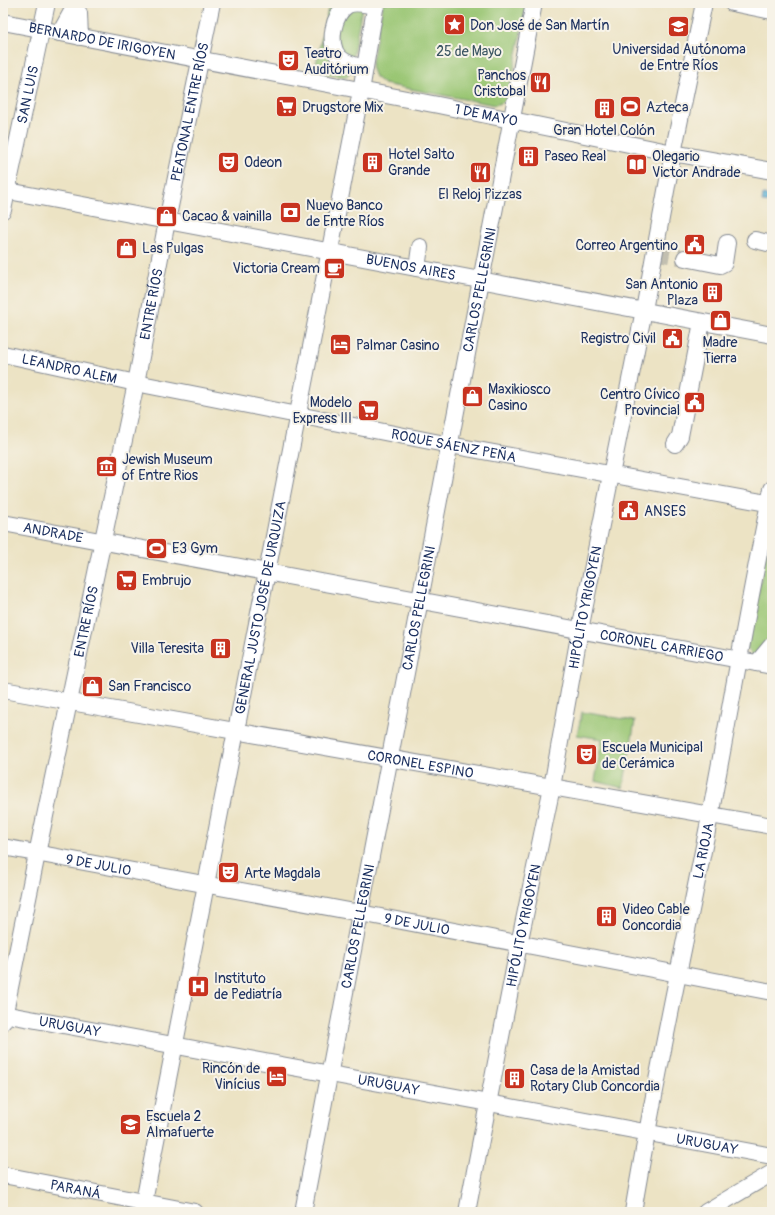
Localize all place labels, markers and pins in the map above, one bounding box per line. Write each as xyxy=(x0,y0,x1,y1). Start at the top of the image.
place icon: Don José de San Martín xyxy=(442,12,468,38)
school or university icon: Universidad Autónoma de Entre Ríos xyxy=(666,14,692,40)
place label: Don José de San Martín xyxy=(470,17,609,34)
place label: Universidad Autónoma de Entre Ríos xyxy=(612,41,746,74)
place label: Teatro Auditórium xyxy=(304,45,369,78)
theatre icon: Teatro Auditórium xyxy=(276,48,302,74)
place label: Panchos Cristobal xyxy=(474,67,527,100)
restaurant icon: Panchos Cristobal xyxy=(528,70,554,96)
supermarket icon: Drugstore Mix xyxy=(274,94,300,120)
sports icon: Azteca xyxy=(618,94,644,120)
building icon: Gran Hotel Colón xyxy=(591,95,617,121)
place label: Drugstore Mix xyxy=(302,99,384,116)
place label: Azteca xyxy=(646,99,688,116)
place label: Gran Hotel Colón xyxy=(553,122,655,139)
building icon: Paseo Real xyxy=(516,143,542,169)
place label: Hotel Salto Grande xyxy=(388,146,455,179)
place label: Paseo Real xyxy=(544,148,606,165)
place label: Olegario Victor Andrade xyxy=(652,148,741,181)
theatre icon: Odeon xyxy=(215,149,241,175)
building icon: Hotel Salto Grande xyxy=(360,149,386,175)
library icon: Olegario Victor Andrade xyxy=(623,151,649,177)
place label: Odeon xyxy=(244,154,282,171)
restaurant icon: El Reloj Pizzas xyxy=(467,159,493,185)
place label: El Reloj Pizzas xyxy=(438,186,522,203)
place label: Nuevo Banco de Entre Ríos xyxy=(306,197,385,230)
bank icon: Nuevo Banco de Entre Ríos xyxy=(277,200,303,226)
shop icon: Cacao & vainilla xyxy=(153,203,179,229)
place label: Cacao & vainilla xyxy=(182,208,272,225)
public building icon: Correo Argentino xyxy=(681,232,707,258)
shop icon: Las Pulgas xyxy=(113,235,139,261)
place label: Correo Argentino xyxy=(575,237,678,254)
place label: Las Pulgas xyxy=(142,240,204,257)
cafe icon: Victoria Cream xyxy=(322,255,348,281)
place label: Victoria Cream xyxy=(233,260,320,277)
place label: San Antonio Plaza xyxy=(625,276,698,309)
building icon: San Antonio Plaza xyxy=(700,279,726,305)
shop icon: Madre Tierra xyxy=(707,307,733,333)
public building icon: Registro Civil xyxy=(659,325,685,351)
place label: Registro Civil xyxy=(581,330,656,347)
hotel icon: Palmar Casino xyxy=(327,332,353,358)
place label: Madre Tierra xyxy=(702,334,738,367)
place label: Palmar Casino xyxy=(356,337,440,354)
place label: Maxikiosco Casino xyxy=(488,381,551,414)
shop icon: Maxikiosco Casino xyxy=(460,384,486,410)
place label: Centro Cívico Provincial xyxy=(600,386,680,419)
public building icon: Centro Cívico Provincial xyxy=(682,389,708,415)
place label: Modelo Express III xyxy=(293,394,352,427)
supermarket icon: Modelo Express III xyxy=(355,397,381,423)
place label: Jewish Museum of Entre Rios xyxy=(122,451,213,484)
museum icon: Jewish Museum of Entre Rios xyxy=(94,454,120,480)
public building icon: ANSES xyxy=(616,498,642,524)
place label: ANSES xyxy=(644,503,686,520)
sports icon: E3 Gym xyxy=(144,535,170,561)
place label: E3 Gym xyxy=(172,540,218,557)
supermarket icon: Embrujo xyxy=(113,567,139,593)
place label: Embrujo xyxy=(142,572,192,589)
building icon: Villa Teresita xyxy=(207,635,233,661)
place label: Villa Teresita xyxy=(131,640,204,657)
shop icon: San Francisco xyxy=(80,673,106,699)
place label: San Francisco xyxy=(108,678,192,695)
place label: Escuela Municipal de Cerámica xyxy=(602,739,703,772)
theatre icon: Escuela Municipal de Cerámica xyxy=(574,742,600,768)
theatre icon: Arte Magdala xyxy=(215,860,241,886)
place label: Arte Magdala xyxy=(244,865,321,882)
place label: Video Cable Concordia xyxy=(622,901,690,934)
building icon: Video Cable Concordia xyxy=(594,904,620,930)
place label: Instituto de Pediatría xyxy=(214,970,282,1003)
hospital icon: Instituto de Pediatría xyxy=(186,973,212,999)
place label: Rincón de Vinícius xyxy=(202,1060,261,1093)
place label: Casa de la Amistad Rotary Club Concordia xyxy=(530,1062,660,1095)
hotel icon: Rincón de Vinícius xyxy=(263,1063,289,1089)
building icon: Casa de la Amistad Rotary Club Concordia xyxy=(501,1065,527,1091)
place label: Escuela 2 Almafuerte xyxy=(146,1108,214,1141)
school or university icon: Escuela 2 Almafuerte xyxy=(118,1111,144,1137)

